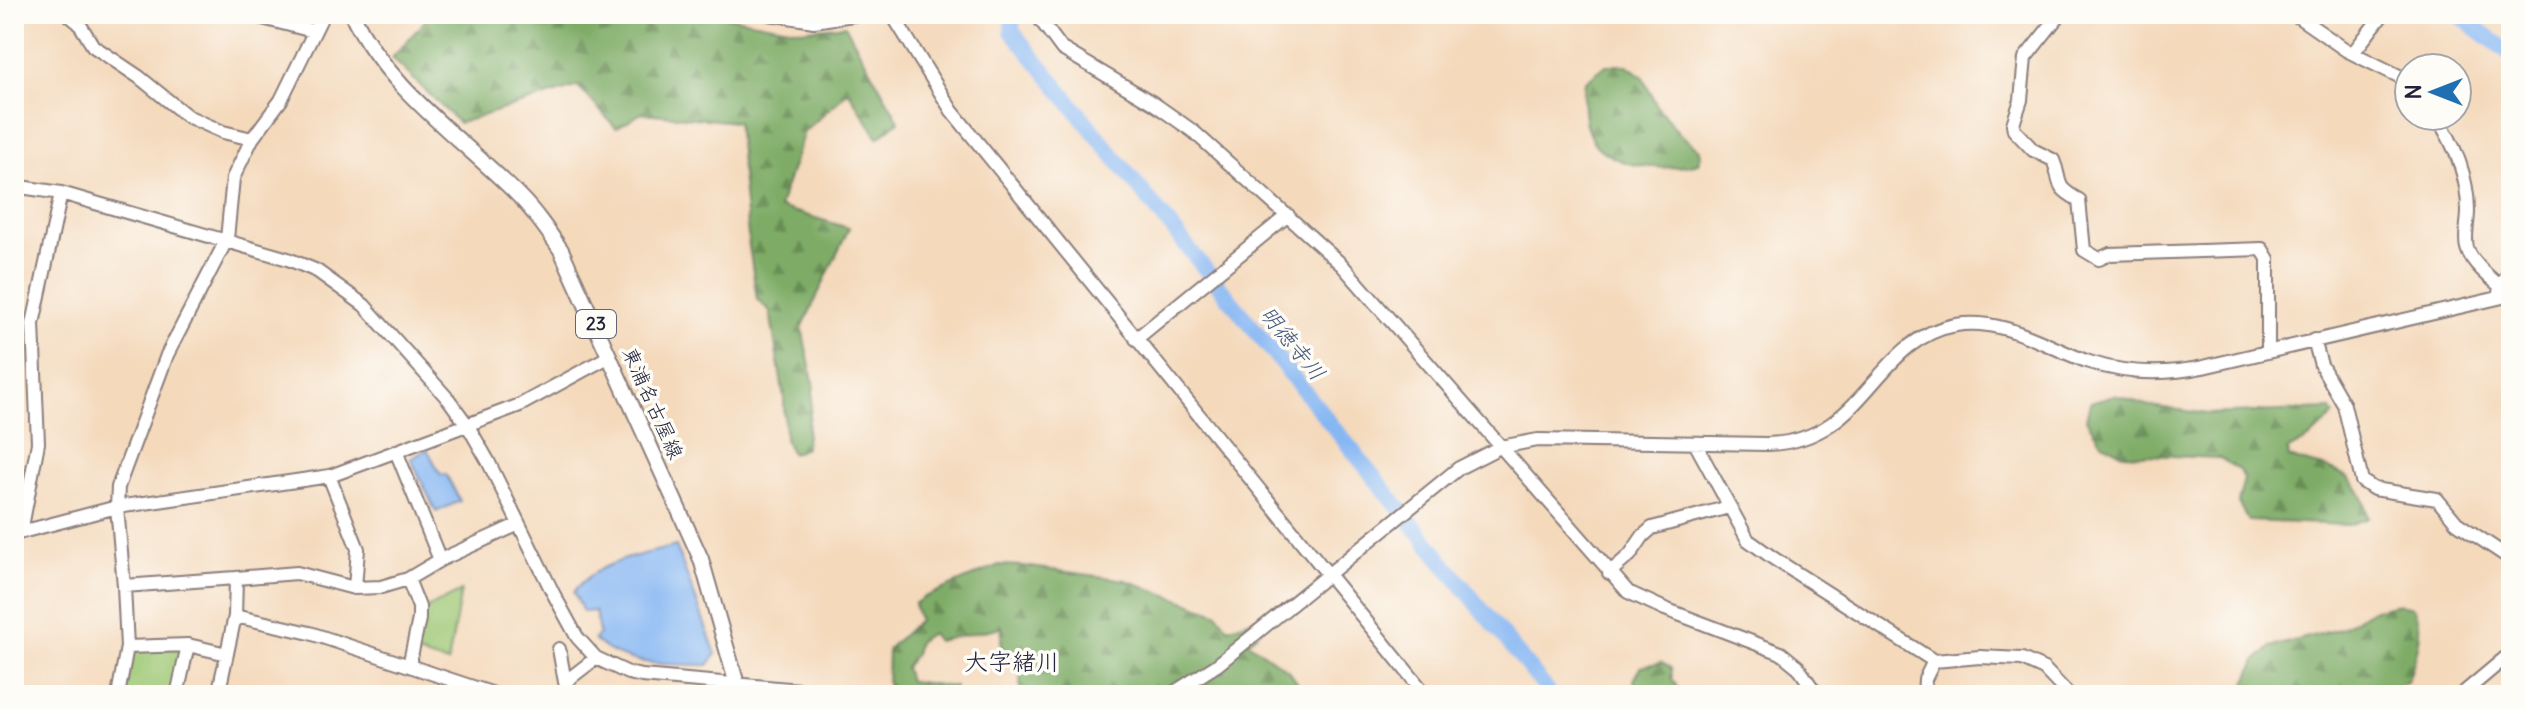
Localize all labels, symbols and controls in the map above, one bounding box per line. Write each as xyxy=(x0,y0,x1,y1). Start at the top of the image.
north arrow xyxy=(2393,52,2473,132)
text: N xyxy=(2399,84,2427,100)
water label: 明徳寺川 xyxy=(1254,300,1332,386)
road number: 23 xyxy=(576,310,616,338)
street label: 東浦名古屋線 xyxy=(618,343,689,463)
district label: 大字緒川 xyxy=(964,646,1060,676)

